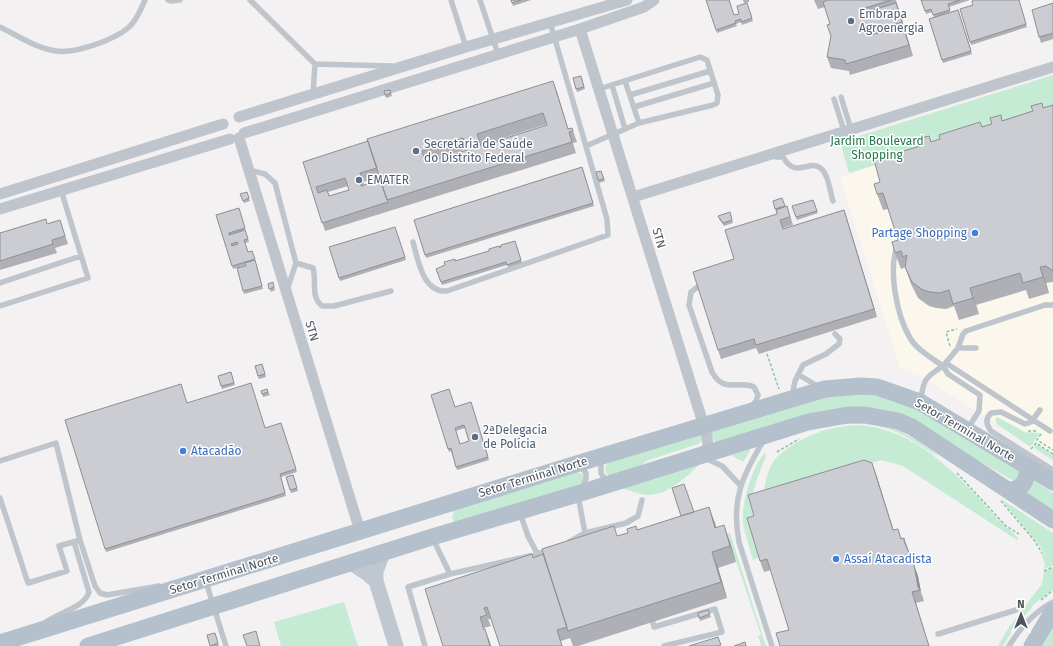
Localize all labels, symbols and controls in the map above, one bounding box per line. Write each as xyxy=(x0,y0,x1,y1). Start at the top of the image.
place label: Embrapa Agroenergia xyxy=(859,7,924,35)
marker: Embrapa Agroenergia xyxy=(846,16,856,26)
park label: Jardim Boulevard Shopping xyxy=(830,134,924,162)
place label: Secretaria de Saúde do Distrito Federal xyxy=(424,137,533,165)
marker: Secretaria de Saúde do Distrito Federal xyxy=(411,146,421,156)
place label: EMATER xyxy=(367,173,409,187)
marker: EMATER xyxy=(354,175,364,185)
street label: STN xyxy=(649,226,669,250)
place label: Partage Shopping xyxy=(872,226,968,240)
marker: Partage Shopping xyxy=(970,228,980,238)
street label: STN xyxy=(302,319,322,343)
street label: Setor Terminal Norte xyxy=(913,396,1017,464)
place label: 2ªDelegacia de Polícia xyxy=(483,423,547,451)
marker: 2ªDelegacia de Polícia xyxy=(470,432,480,442)
place label: Atacadão xyxy=(191,444,242,458)
marker: Atacadão xyxy=(178,446,188,456)
street label: Setor Terminal Norte xyxy=(477,454,589,500)
street label: Setor Terminal Norte xyxy=(168,551,280,597)
place label: Assaí Atacadista xyxy=(844,552,932,566)
marker: Assaí Atacadista xyxy=(831,554,841,564)
north arrow xyxy=(1001,594,1041,634)
text: N xyxy=(1017,598,1025,611)

